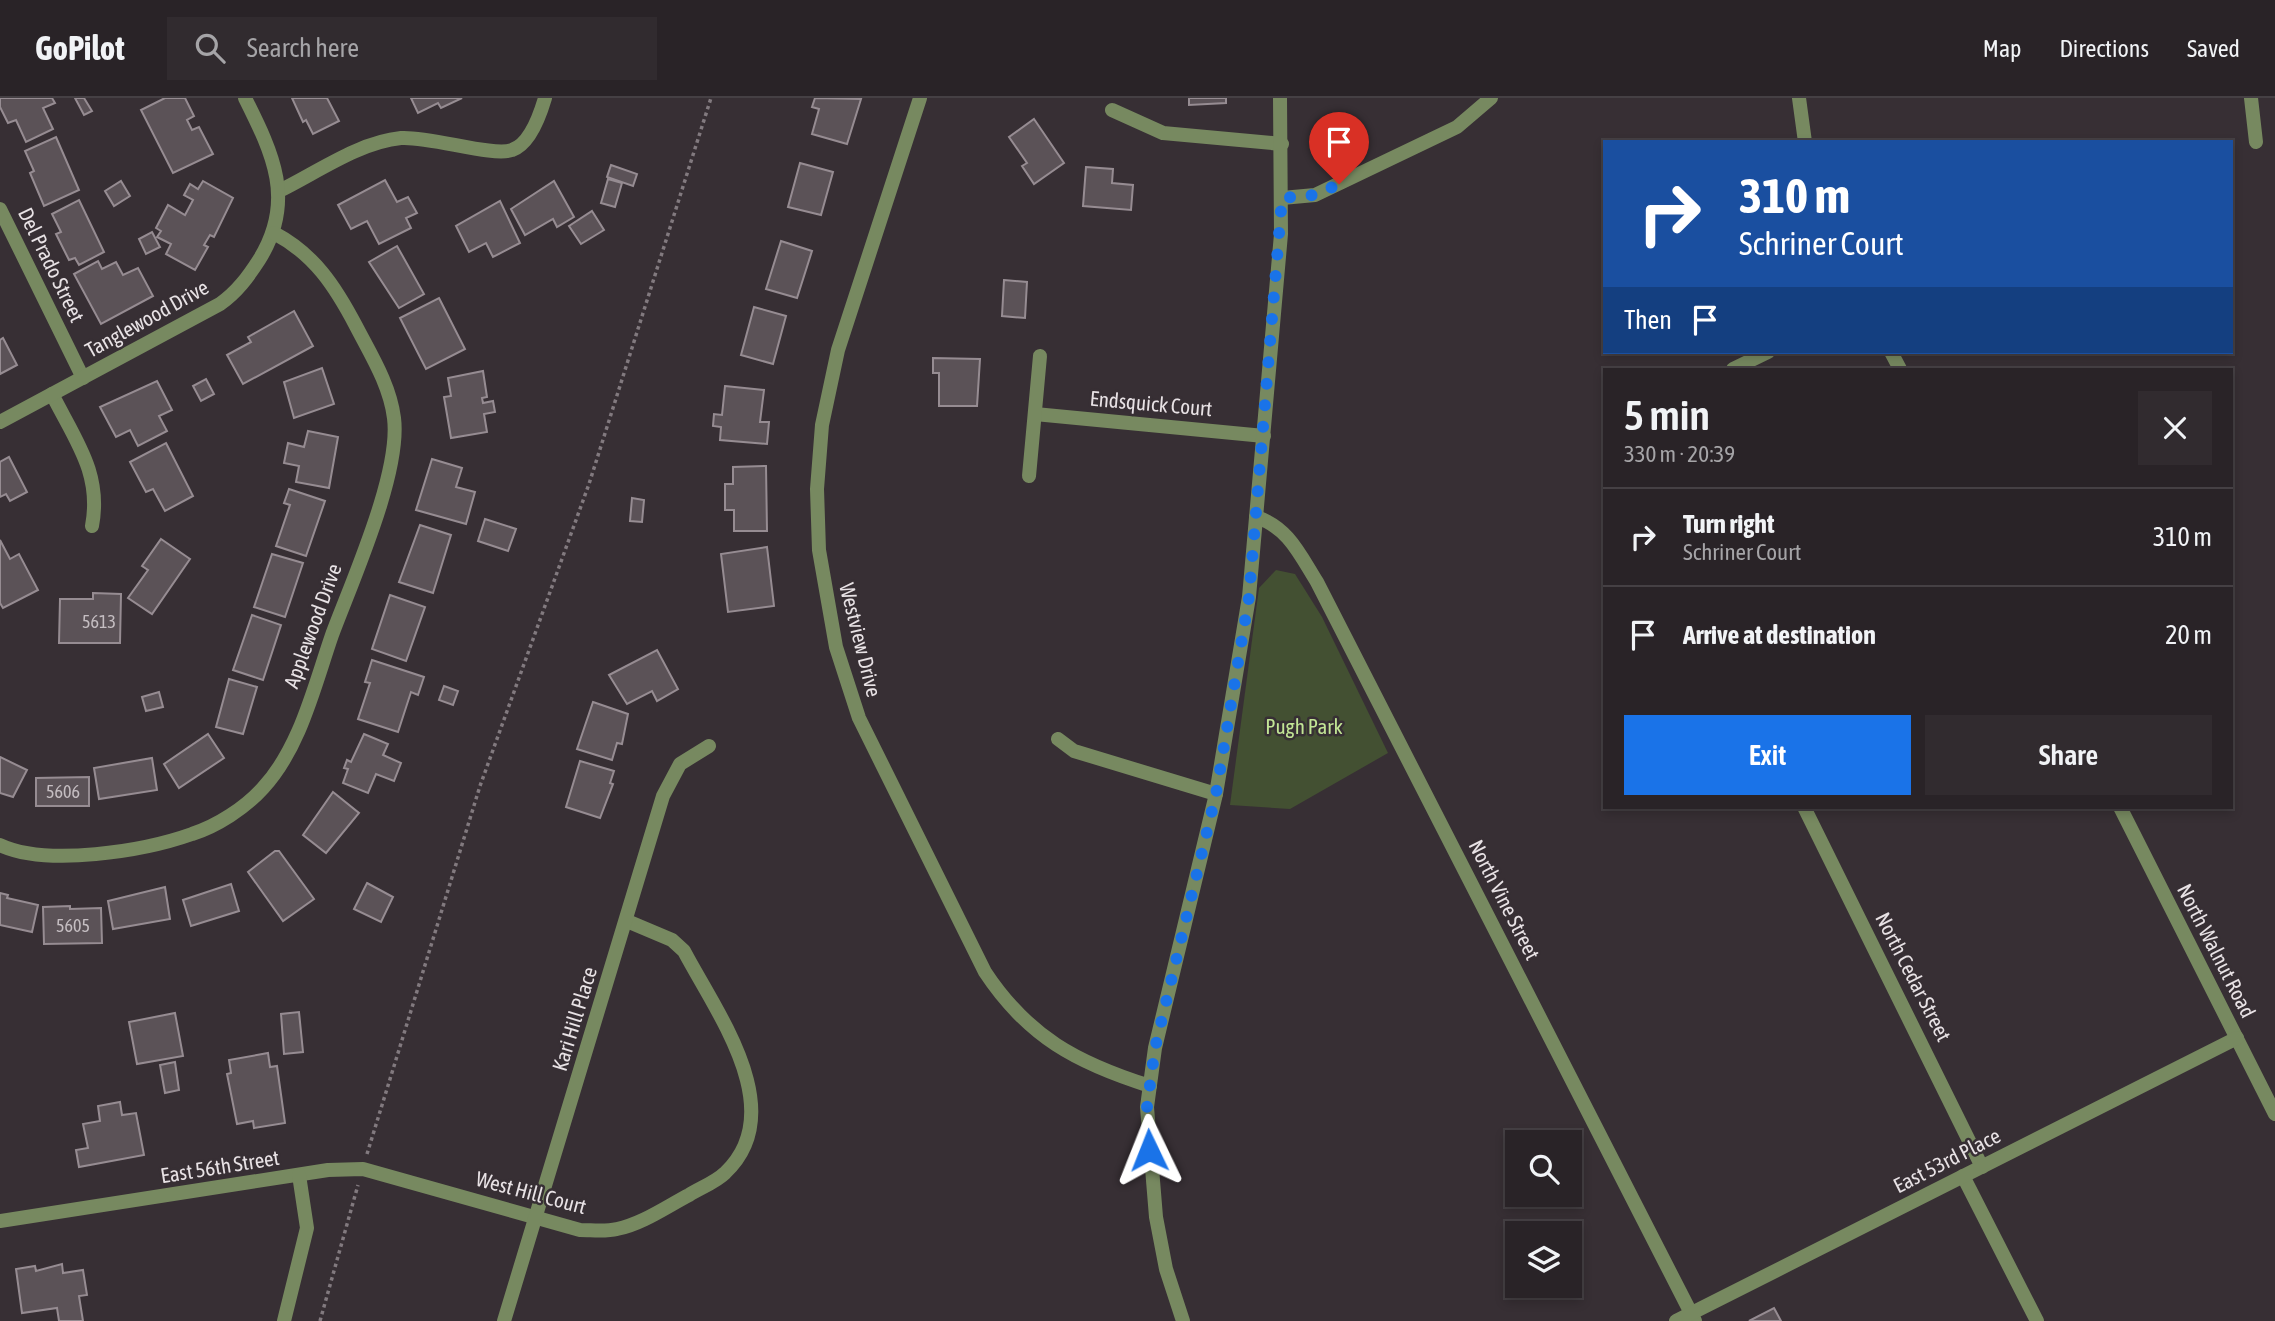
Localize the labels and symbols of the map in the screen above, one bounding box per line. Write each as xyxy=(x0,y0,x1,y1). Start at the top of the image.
pin xyxy=(1309,112,1369,184)
street label: Del Prado Street xyxy=(14,203,90,326)
street label: Tanglewood Drive xyxy=(81,274,212,362)
street label: Endsquick Court xyxy=(1089,386,1213,420)
street label: Applewood Drive xyxy=(278,560,346,691)
street label: Westview Drive xyxy=(835,580,887,699)
house number: 5613 xyxy=(82,611,116,632)
park label: Pugh Park xyxy=(1265,714,1343,738)
house number: 5606 xyxy=(46,781,80,802)
street label: North Vine Street xyxy=(1464,836,1545,963)
street label: North Walnut Road xyxy=(2173,880,2261,1021)
street label: North Cedar Street xyxy=(1871,908,1957,1045)
house number: 5605 xyxy=(56,915,90,936)
street label: Kari Hill Place xyxy=(547,964,601,1074)
position arrow xyxy=(1112,1113,1186,1187)
street label: East 53rd Place xyxy=(1889,1123,2004,1197)
street label: East 56th Street xyxy=(159,1145,281,1187)
street label: West Hill Court xyxy=(474,1166,589,1218)

